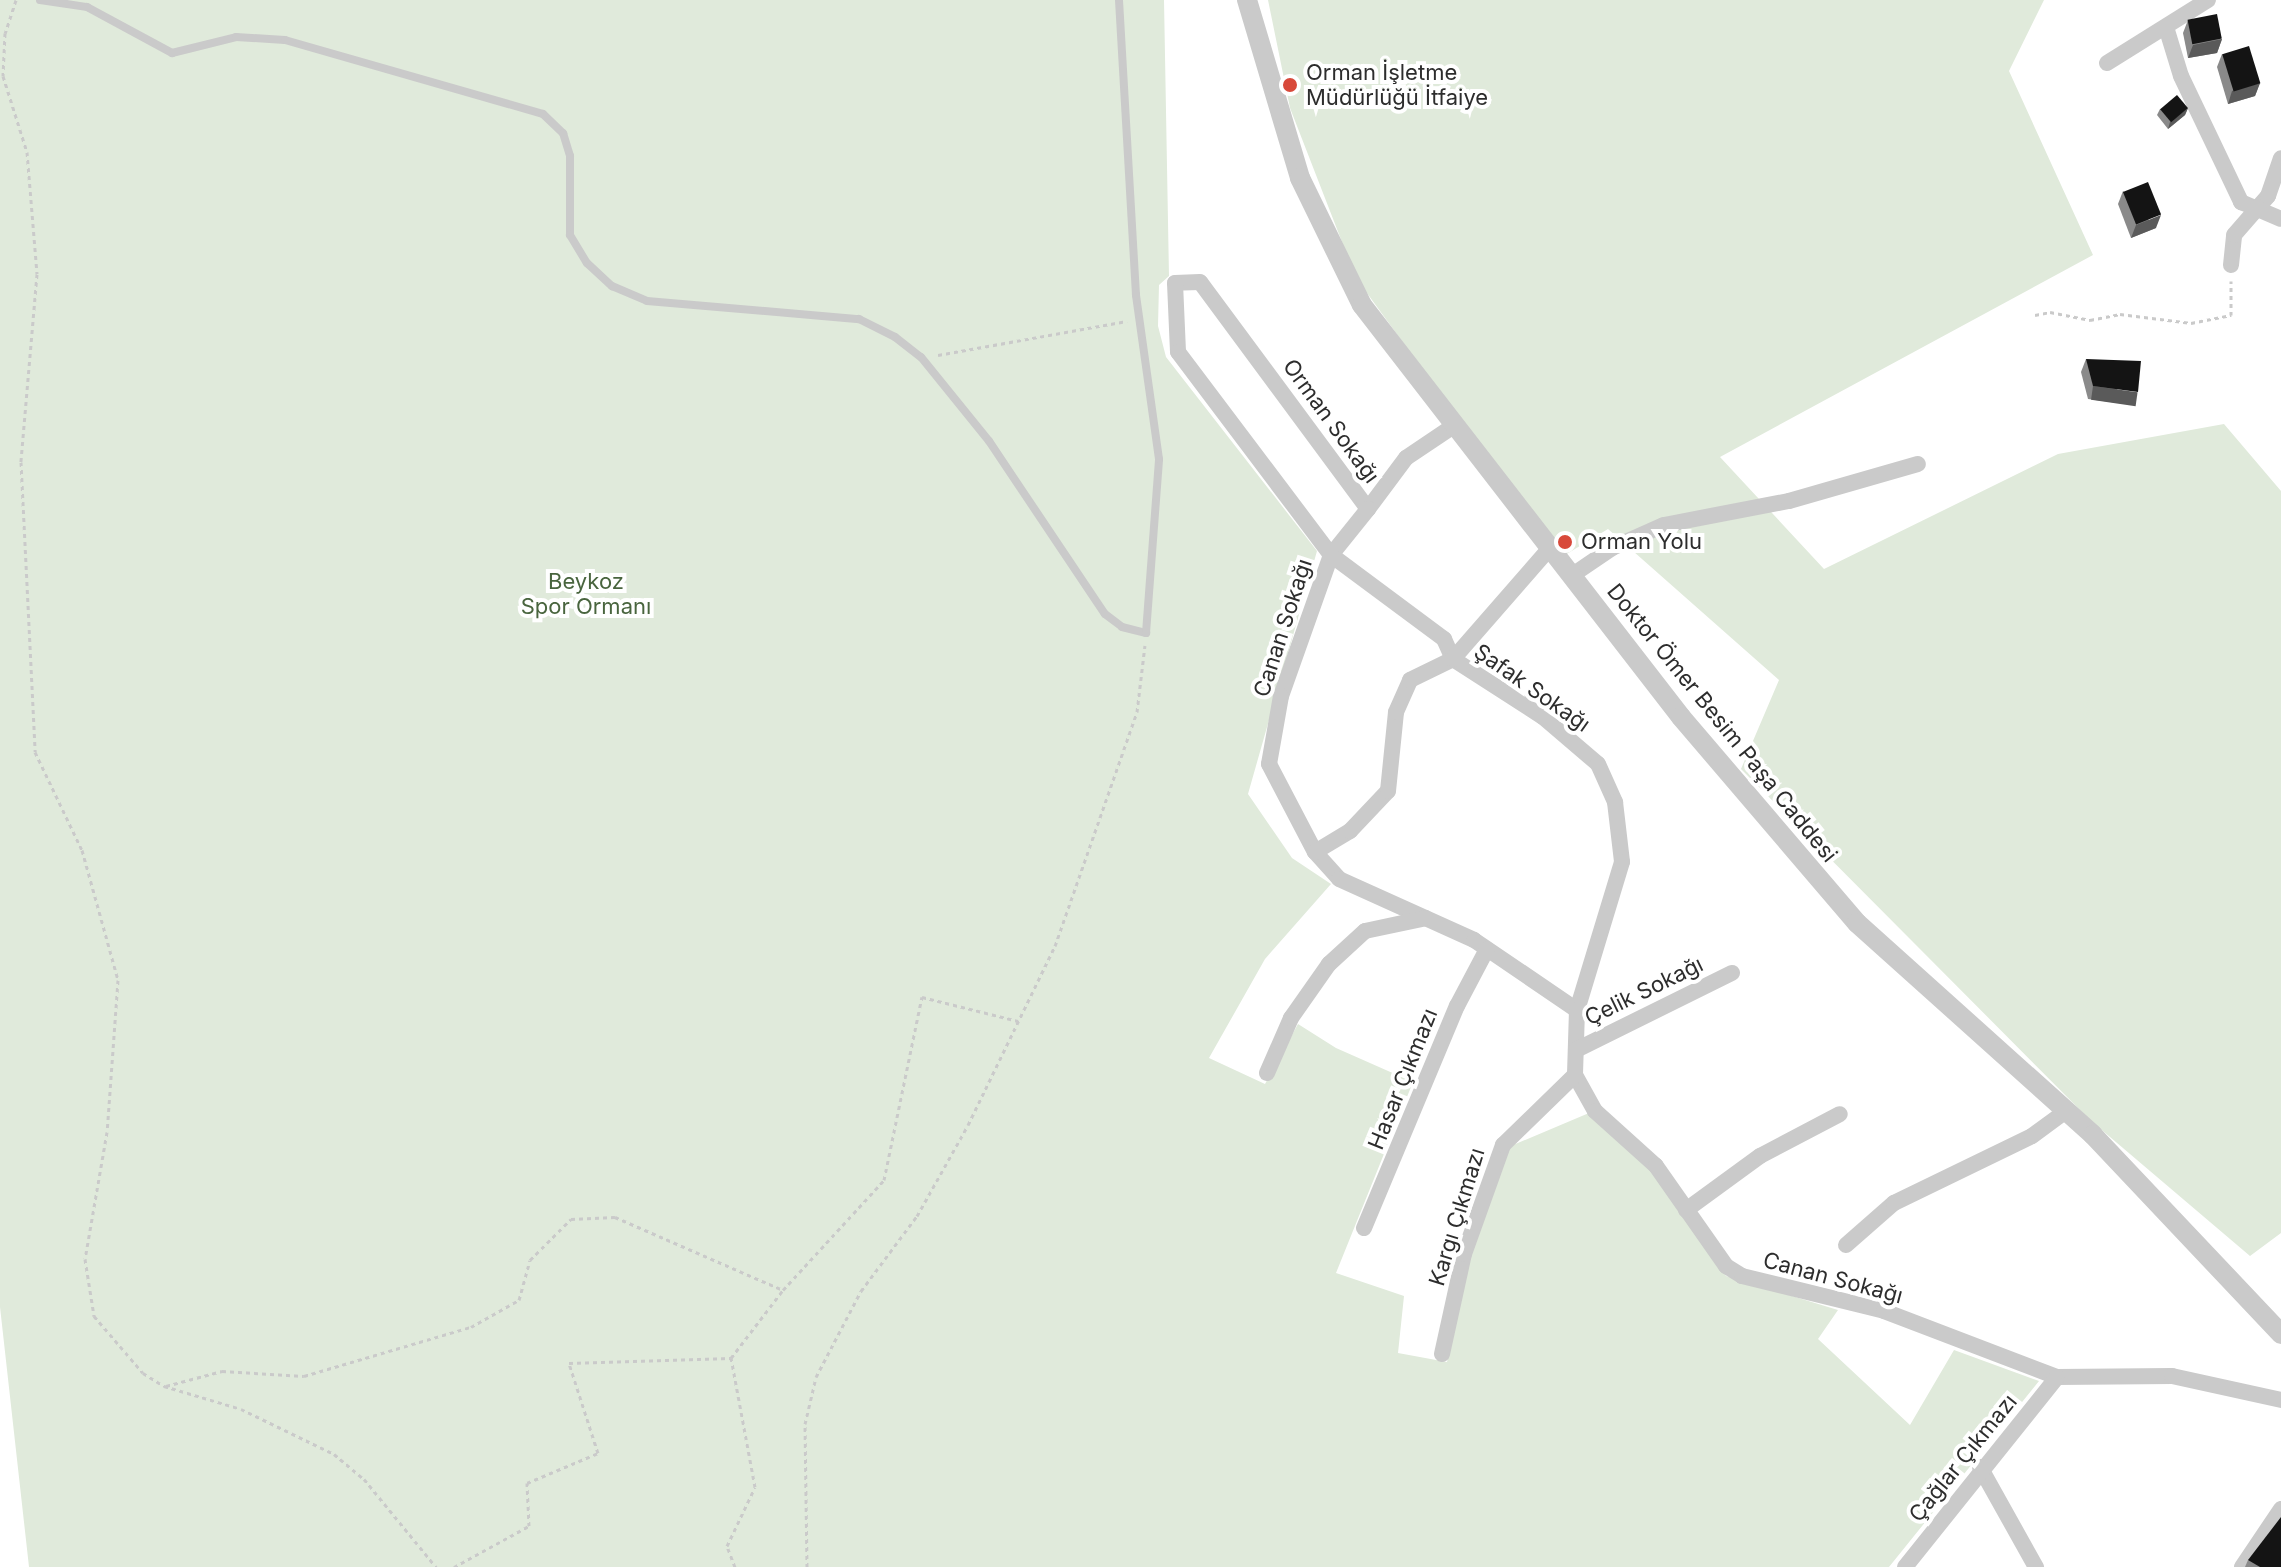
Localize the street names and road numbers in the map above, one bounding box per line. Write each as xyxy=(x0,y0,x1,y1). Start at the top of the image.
street label: Orman Sokağı xyxy=(1277,354,1385,488)
street label: Canan Sokağı xyxy=(1248,556,1318,700)
street label: Doktor Ömer Besim Paşa Caddesi xyxy=(1601,579,1843,867)
street label: Şafak Sokağı xyxy=(1469,638,1595,738)
street label: Çelik Sokağı xyxy=(1581,951,1707,1031)
street label: Hasar Çıkmazı xyxy=(1363,1005,1443,1153)
street label: Kargı Çıkmazı xyxy=(1424,1145,1490,1289)
street label: Canan Sokağı xyxy=(1760,1247,1906,1309)
street label: Çağlar Çıkmazı xyxy=(1903,1389,2023,1527)

